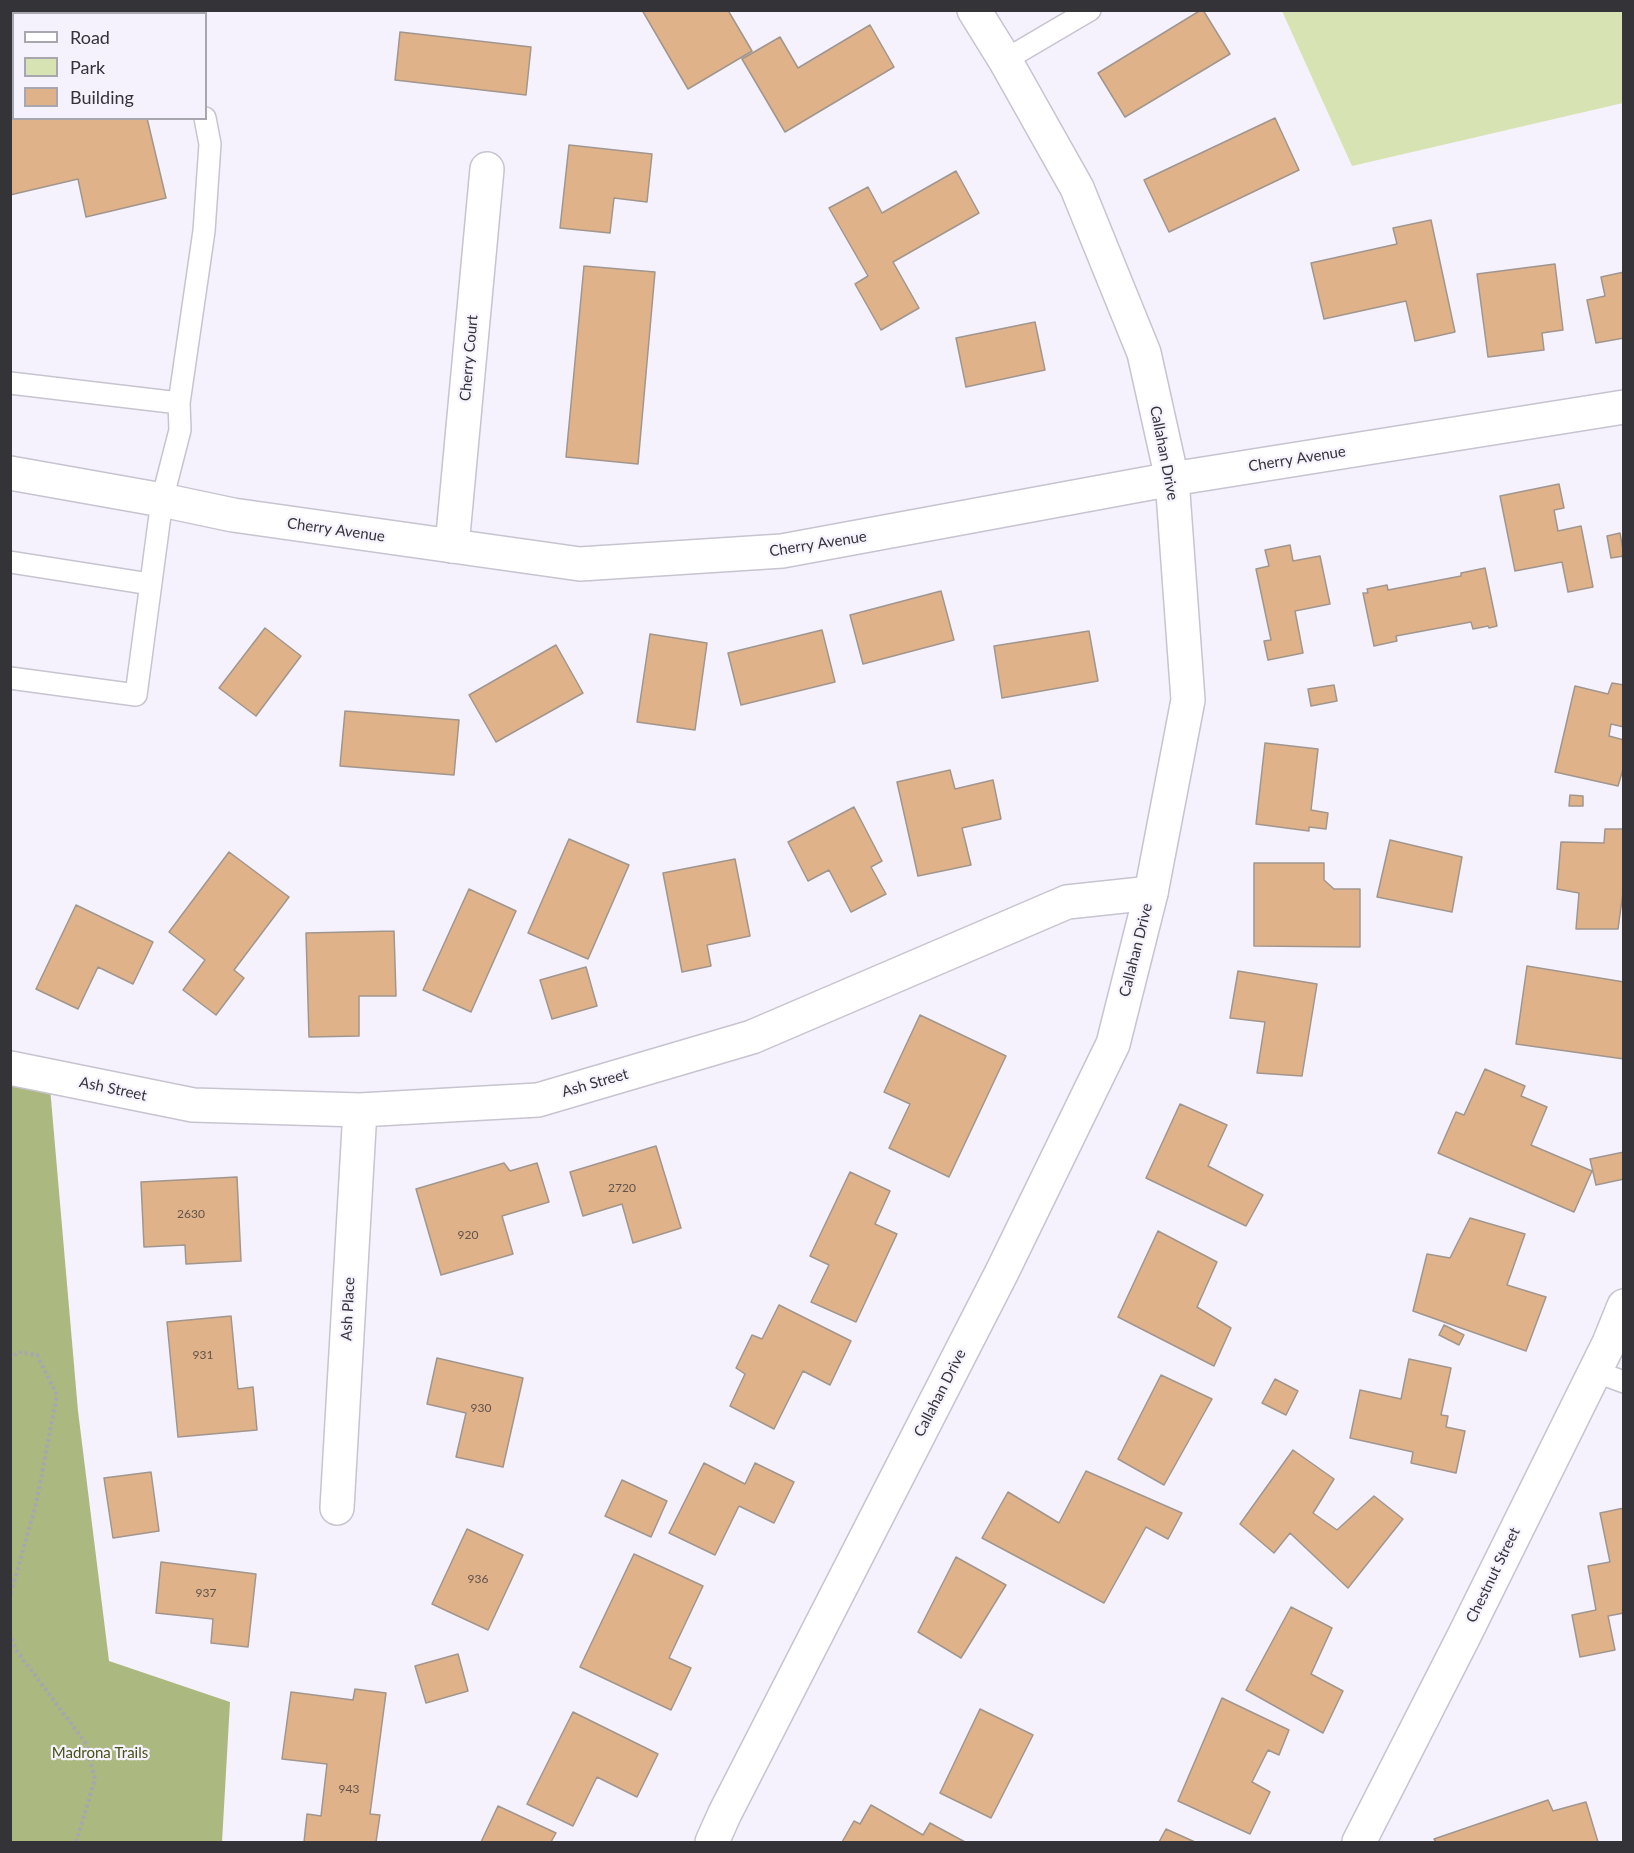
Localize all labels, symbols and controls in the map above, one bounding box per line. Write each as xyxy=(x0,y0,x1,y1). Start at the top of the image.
legend xyxy=(12,12,207,120)
text: Road xyxy=(70,26,110,48)
text: Park xyxy=(70,56,105,78)
text: Building xyxy=(70,86,134,108)
street label: Cherry Court xyxy=(456,314,482,402)
street label: Callahan Drive xyxy=(1146,404,1182,502)
street label: Cherry Avenue xyxy=(1247,442,1347,476)
street label: Cherry Avenue xyxy=(286,514,386,546)
street label: Cherry Avenue xyxy=(768,527,868,561)
street label: Callahan Drive xyxy=(1116,901,1156,999)
street label: Ash Street xyxy=(560,1065,630,1101)
street label: Ash Street xyxy=(78,1073,148,1105)
house number: 2720 xyxy=(608,1181,636,1195)
house number: 2630 xyxy=(177,1207,205,1221)
house number: 920 xyxy=(458,1228,478,1242)
street label: Ash Place xyxy=(337,1277,359,1341)
street label: Callahan Drive xyxy=(910,1346,970,1440)
house number: 931 xyxy=(193,1348,213,1362)
house number: 930 xyxy=(471,1401,491,1415)
street label: Chestnut Street xyxy=(1462,1524,1524,1626)
house number: 936 xyxy=(468,1572,488,1586)
house number: 937 xyxy=(196,1586,216,1600)
park label: Madrona Trails xyxy=(52,1744,148,1762)
house number: 943 xyxy=(339,1782,359,1796)

